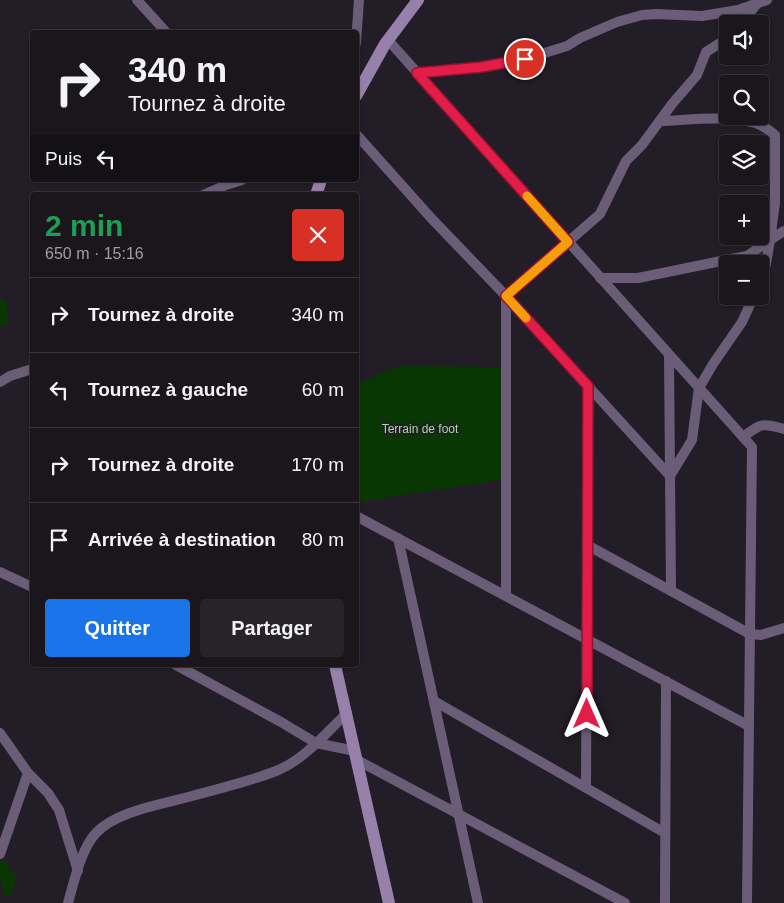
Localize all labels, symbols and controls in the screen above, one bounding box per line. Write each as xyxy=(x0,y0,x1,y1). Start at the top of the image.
map controls xyxy=(719,15,769,305)
button: sound xyxy=(719,15,769,65)
pin xyxy=(504,38,546,80)
icon: arrive xyxy=(511,45,539,73)
icon: right xyxy=(45,50,110,115)
text: 340 m xyxy=(128,50,227,89)
button: search xyxy=(719,75,769,125)
text: Tournez à droite xyxy=(128,91,286,116)
button: layers xyxy=(719,135,769,185)
icon: left xyxy=(92,145,120,173)
text: Puis xyxy=(45,148,82,169)
button: + xyxy=(719,195,769,245)
text: 2 min xyxy=(45,209,123,242)
button: close xyxy=(292,209,344,261)
text: 650 m · 15:16 xyxy=(45,245,144,262)
button: − xyxy=(719,255,769,305)
icon: right xyxy=(45,301,73,329)
text: Tournez à droite xyxy=(88,304,234,325)
text: 340 m xyxy=(291,304,344,325)
icon: left xyxy=(45,376,73,404)
text: Tournez à gauche xyxy=(88,379,248,400)
text: 60 m xyxy=(302,379,344,400)
park label: Terrain de foot xyxy=(382,422,459,436)
icon: right xyxy=(45,451,73,479)
text: Tournez à droite xyxy=(88,454,234,475)
text: 170 m xyxy=(291,454,344,475)
icon: arrive xyxy=(45,526,73,554)
text: Arrivée à destination xyxy=(88,529,276,550)
text: 80 m xyxy=(302,529,344,550)
button: Quitter xyxy=(45,599,190,657)
button: Partager xyxy=(200,599,344,657)
position arrow xyxy=(560,687,612,739)

